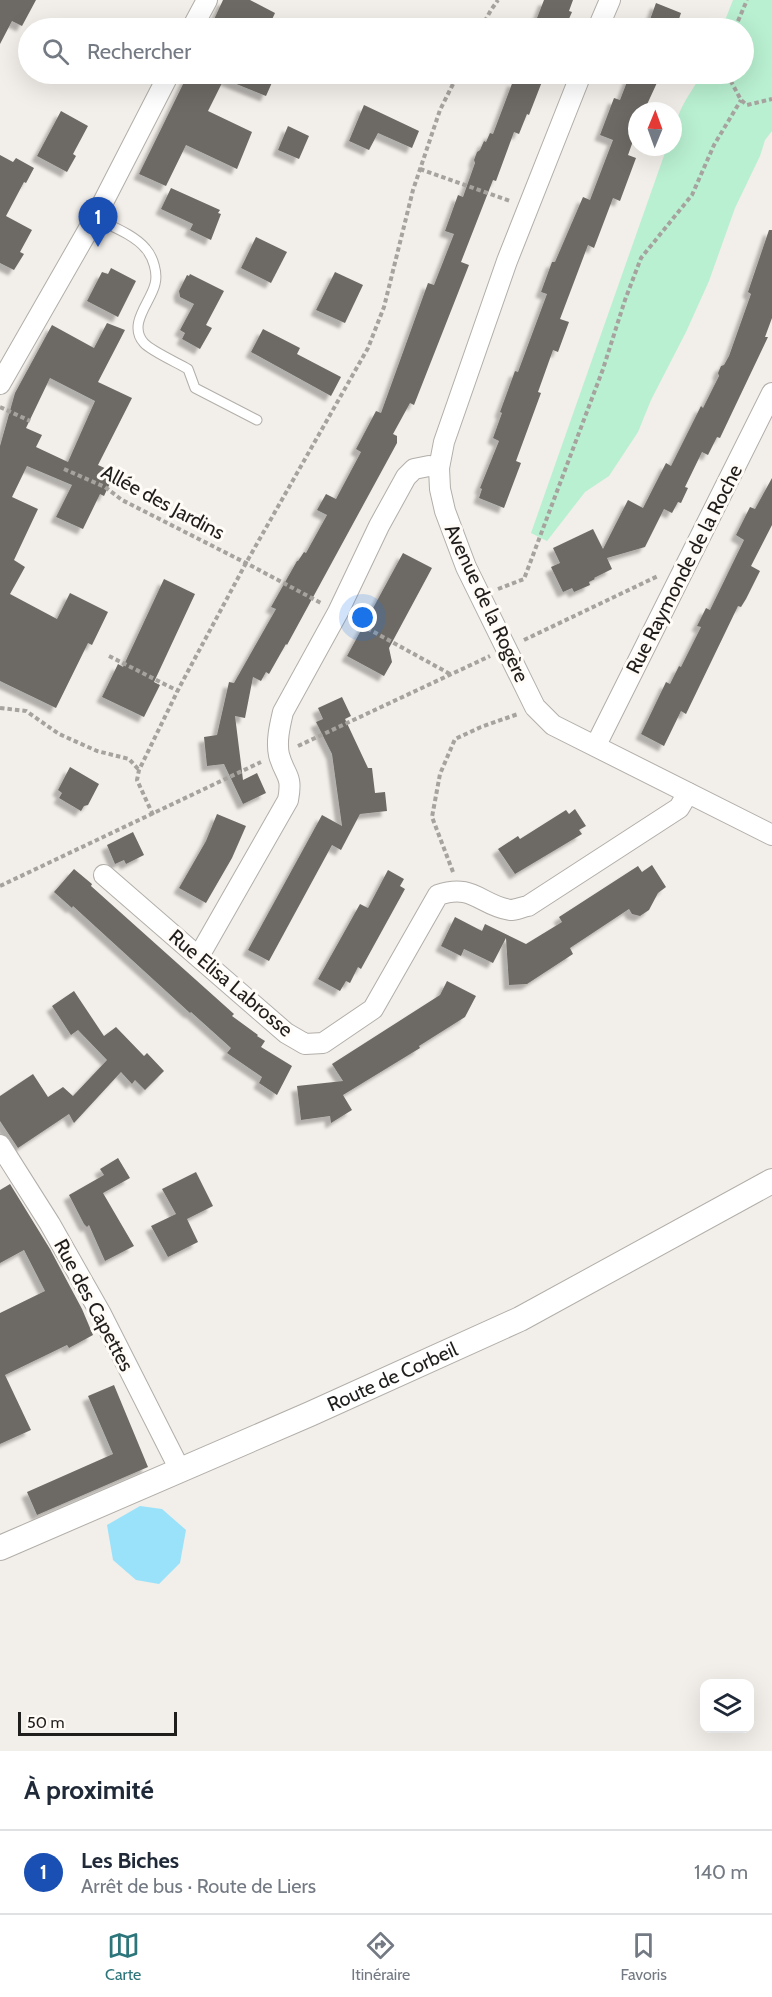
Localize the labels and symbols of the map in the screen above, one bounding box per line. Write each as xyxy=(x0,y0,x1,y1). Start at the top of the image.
north arrow xyxy=(628,102,682,156)
pin: 1 xyxy=(78,198,118,247)
street label: Allée des Jardins xyxy=(97,459,229,545)
street label: Rue Raymonde de la Roche xyxy=(621,460,747,678)
street label: Avenue de la Rogère xyxy=(440,520,534,686)
your location xyxy=(348,603,377,632)
street label: Rue Elisa Labrosse xyxy=(164,924,298,1042)
street label: Rue des Capettes xyxy=(49,1235,139,1375)
street label: Route de Corbeil xyxy=(323,1337,461,1417)
scale bar xyxy=(18,1709,177,1736)

